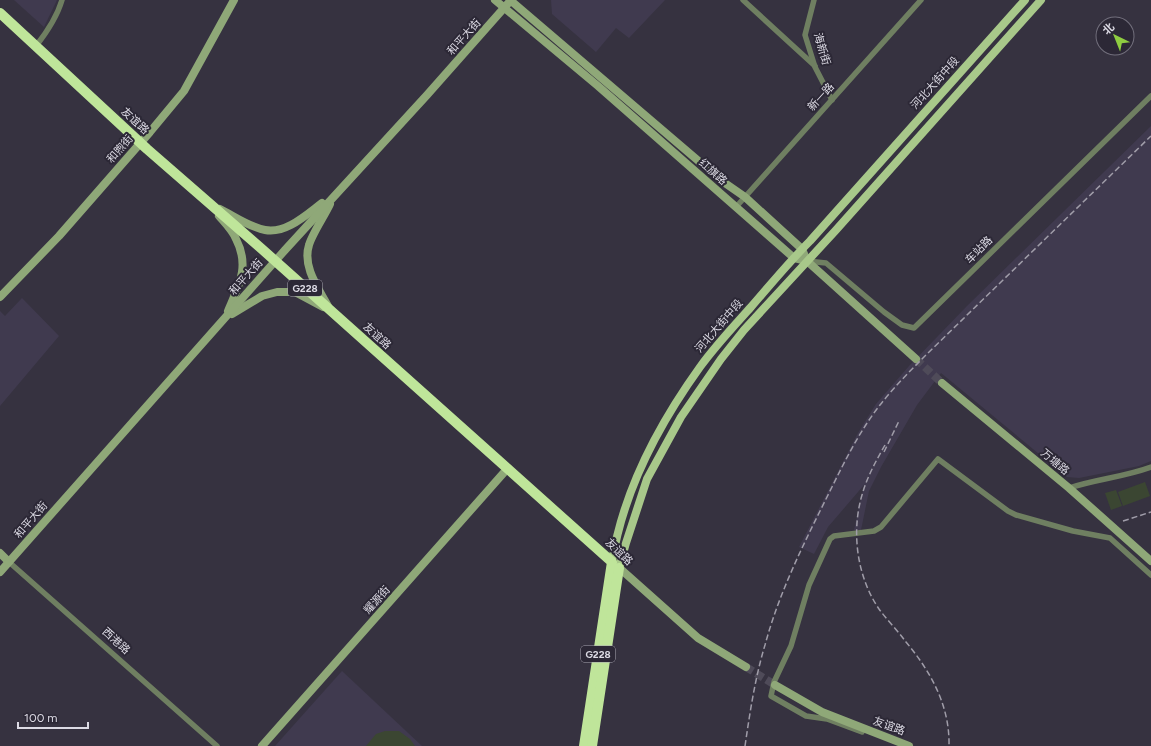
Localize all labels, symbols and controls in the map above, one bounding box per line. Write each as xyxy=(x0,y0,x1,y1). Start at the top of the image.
street label: 和平大街 xyxy=(444,16,484,58)
north arrow xyxy=(1095,16,1135,56)
text: 北 xyxy=(1100,21,1117,38)
street label: 海新街 xyxy=(811,31,833,67)
street label: 河北大街中段 xyxy=(908,54,962,112)
street label: 新一路 xyxy=(805,80,837,114)
street label: 友谊路 xyxy=(118,105,152,137)
street label: 和煦街 xyxy=(104,132,136,166)
street label: 红旗路 xyxy=(696,156,730,188)
street label: 车站路 xyxy=(963,234,995,266)
street label: 和平大街 xyxy=(226,256,266,298)
road number: G228 xyxy=(288,280,322,296)
street label: 河北大街中段 xyxy=(692,297,746,355)
street label: 友谊路 xyxy=(360,320,394,352)
street label: 万塘路 xyxy=(1038,446,1072,478)
street label: 和平大街 xyxy=(12,499,50,541)
street label: 友谊路 xyxy=(603,536,635,568)
street label: 耀源街 xyxy=(361,583,393,617)
street label: 西港路 xyxy=(99,625,133,657)
road number: G228 xyxy=(581,646,615,662)
scale bar xyxy=(18,704,88,730)
text: 100 m xyxy=(24,711,58,725)
street label: 友谊路 xyxy=(871,714,907,738)

